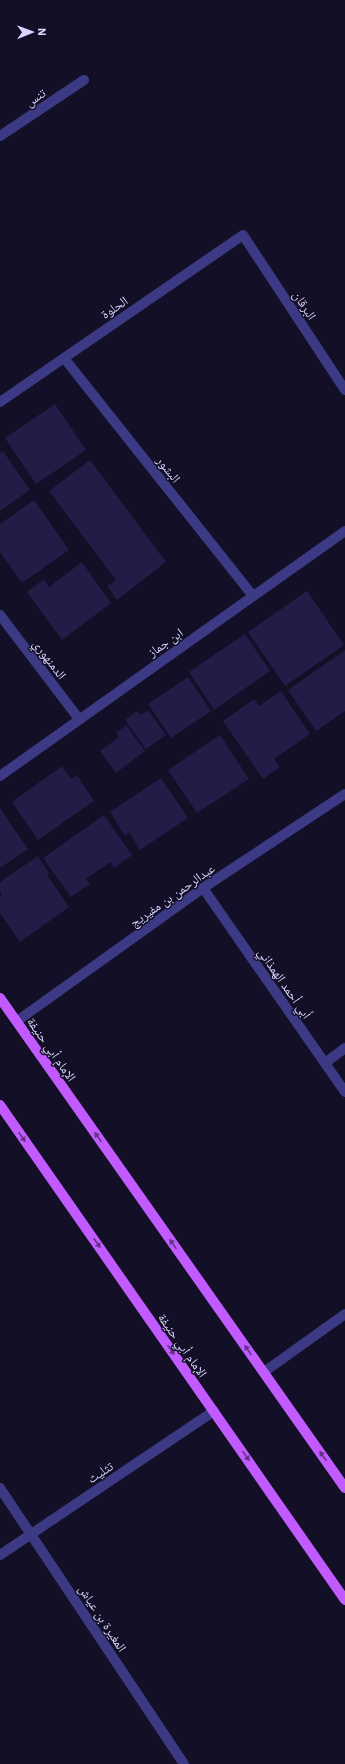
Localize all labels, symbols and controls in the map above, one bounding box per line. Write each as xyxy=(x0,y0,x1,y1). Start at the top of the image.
north arrow xyxy=(12,12,52,52)
text: N xyxy=(35,28,49,36)
street label: تنس xyxy=(22,84,49,110)
street label: البرقان xyxy=(289,288,320,323)
street label: الحلوة xyxy=(97,292,131,323)
street label: البشور xyxy=(152,452,184,486)
street label: ابن جماز xyxy=(143,624,186,661)
street label: الدمنهوري xyxy=(27,636,70,684)
street label: عبدالرحمن بن مفيريج xyxy=(126,859,219,932)
street label: أبي أحمد الهمذاني xyxy=(252,945,315,1023)
street label: الإمام أبي حنيفة xyxy=(21,1014,80,1086)
one-way arrow xyxy=(18,1131,26,1142)
one-way arrow xyxy=(94,1132,103,1143)
one-way arrow xyxy=(93,1238,101,1248)
one-way arrow xyxy=(169,1238,177,1249)
street label: الإمام أبي حنيفة xyxy=(152,1310,211,1382)
one-way arrow xyxy=(167,1345,175,1355)
one-way arrow xyxy=(244,1345,252,1355)
one-way arrow xyxy=(242,1451,250,1462)
one-way arrow xyxy=(319,1451,327,1462)
street label: تثليث xyxy=(84,1458,117,1487)
street label: المغيرة بن عياش xyxy=(75,1581,131,1655)

